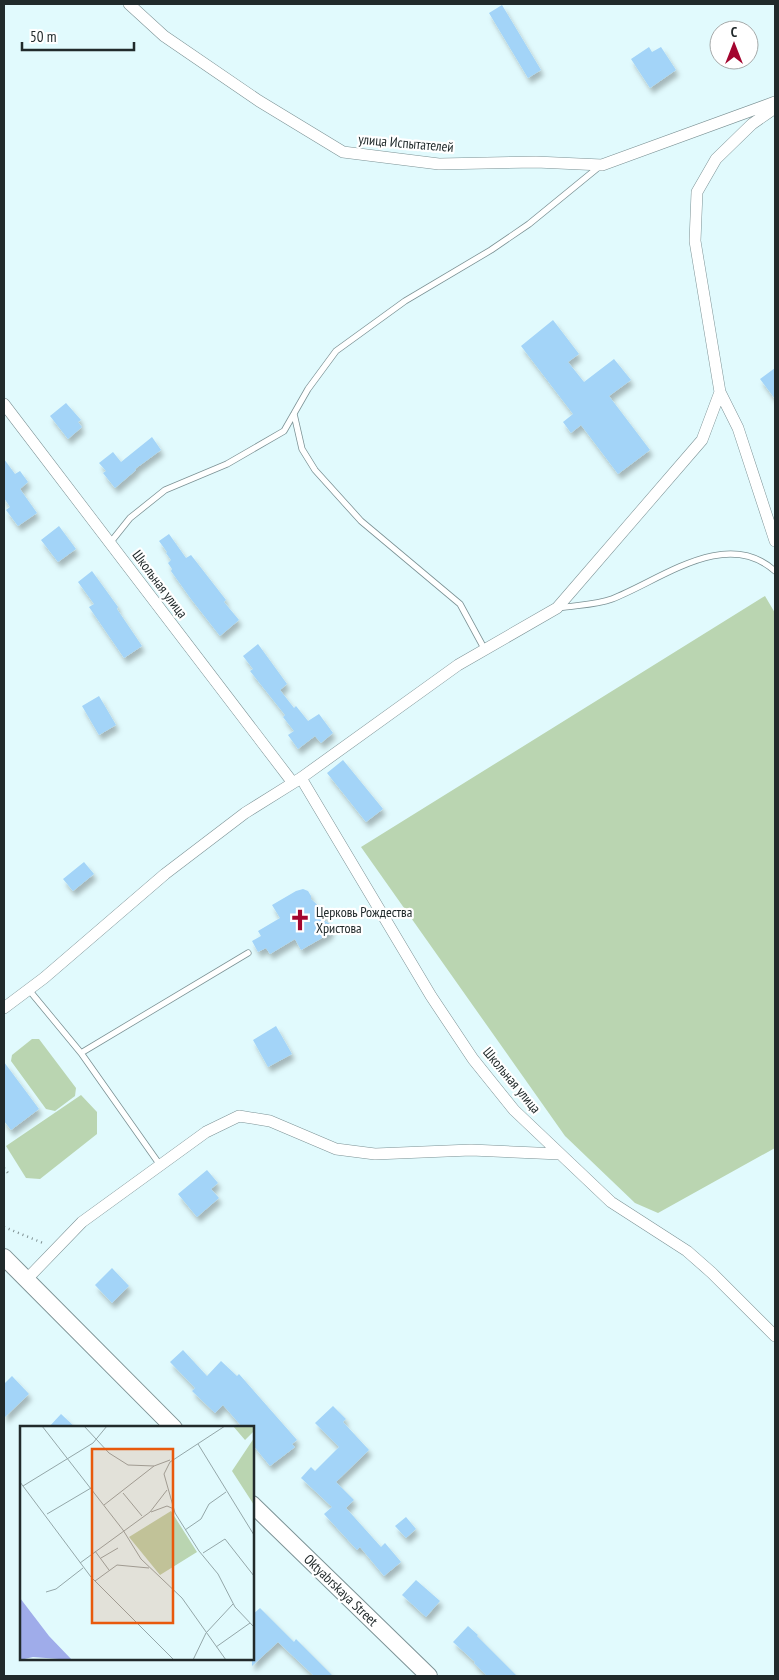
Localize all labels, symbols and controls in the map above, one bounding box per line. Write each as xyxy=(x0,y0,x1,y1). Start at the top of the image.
scale bar xyxy=(22,20,135,52)
north arrow xyxy=(709,20,759,70)
text: С xyxy=(731,23,738,41)
text: 50 m xyxy=(30,27,56,46)
street label: улица Испытателей xyxy=(358,130,454,156)
street label: Школьная улица xyxy=(128,546,192,622)
place label: Церковь Рождества Христова xyxy=(316,903,412,937)
church icon: Церковь Рождества Христова xyxy=(287,907,313,933)
street label: Школьная улица xyxy=(479,1043,545,1117)
inset map xyxy=(20,1426,254,1660)
street label: Oktyabrskaya Street xyxy=(300,1550,382,1630)

